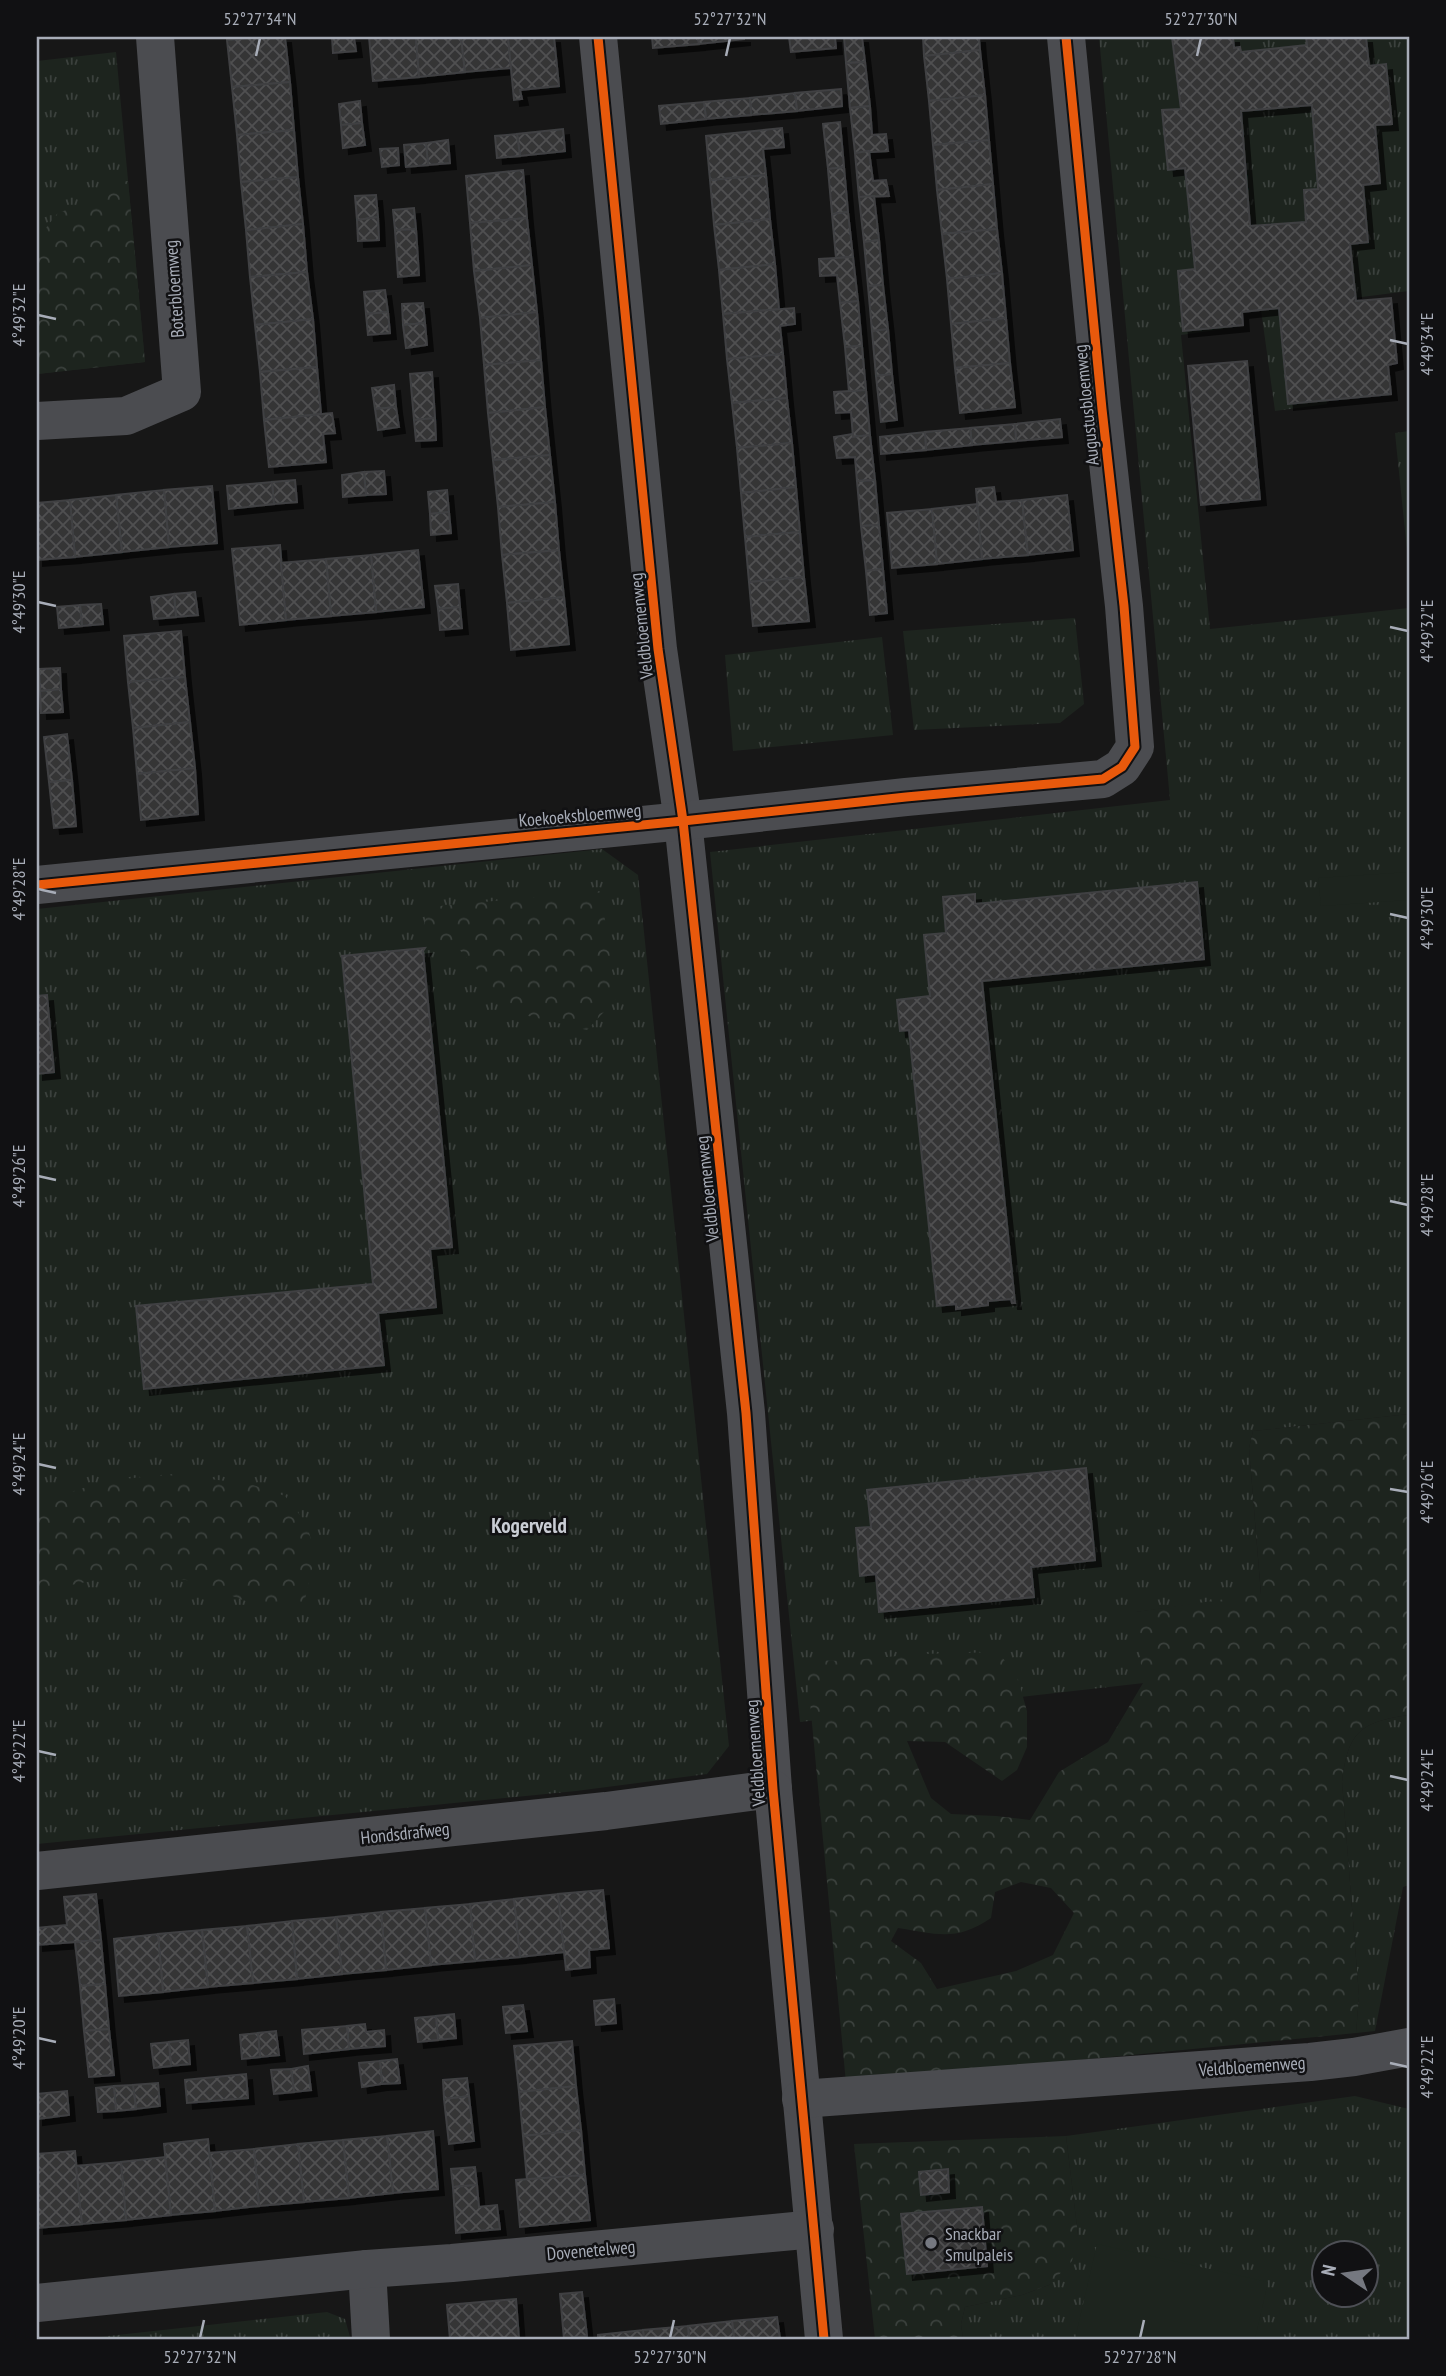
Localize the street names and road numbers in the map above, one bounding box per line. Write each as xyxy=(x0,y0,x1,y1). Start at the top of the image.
street label: Boterbloemweg xyxy=(159,239,189,339)
street label: Augustusbloemweg xyxy=(1068,343,1104,467)
street label: Veldbloemenweg xyxy=(624,572,658,681)
street label: Koekoeksbloemweg xyxy=(518,798,642,832)
street label: Veldbloemenweg xyxy=(690,1135,724,1244)
street label: Veldbloemenweg xyxy=(740,1699,770,1808)
street label: Hondsdrafweg xyxy=(359,1817,451,1849)
street label: Veldbloemenweg xyxy=(1197,2051,1306,2081)
street label: Dovenetelweg xyxy=(546,2235,636,2265)

